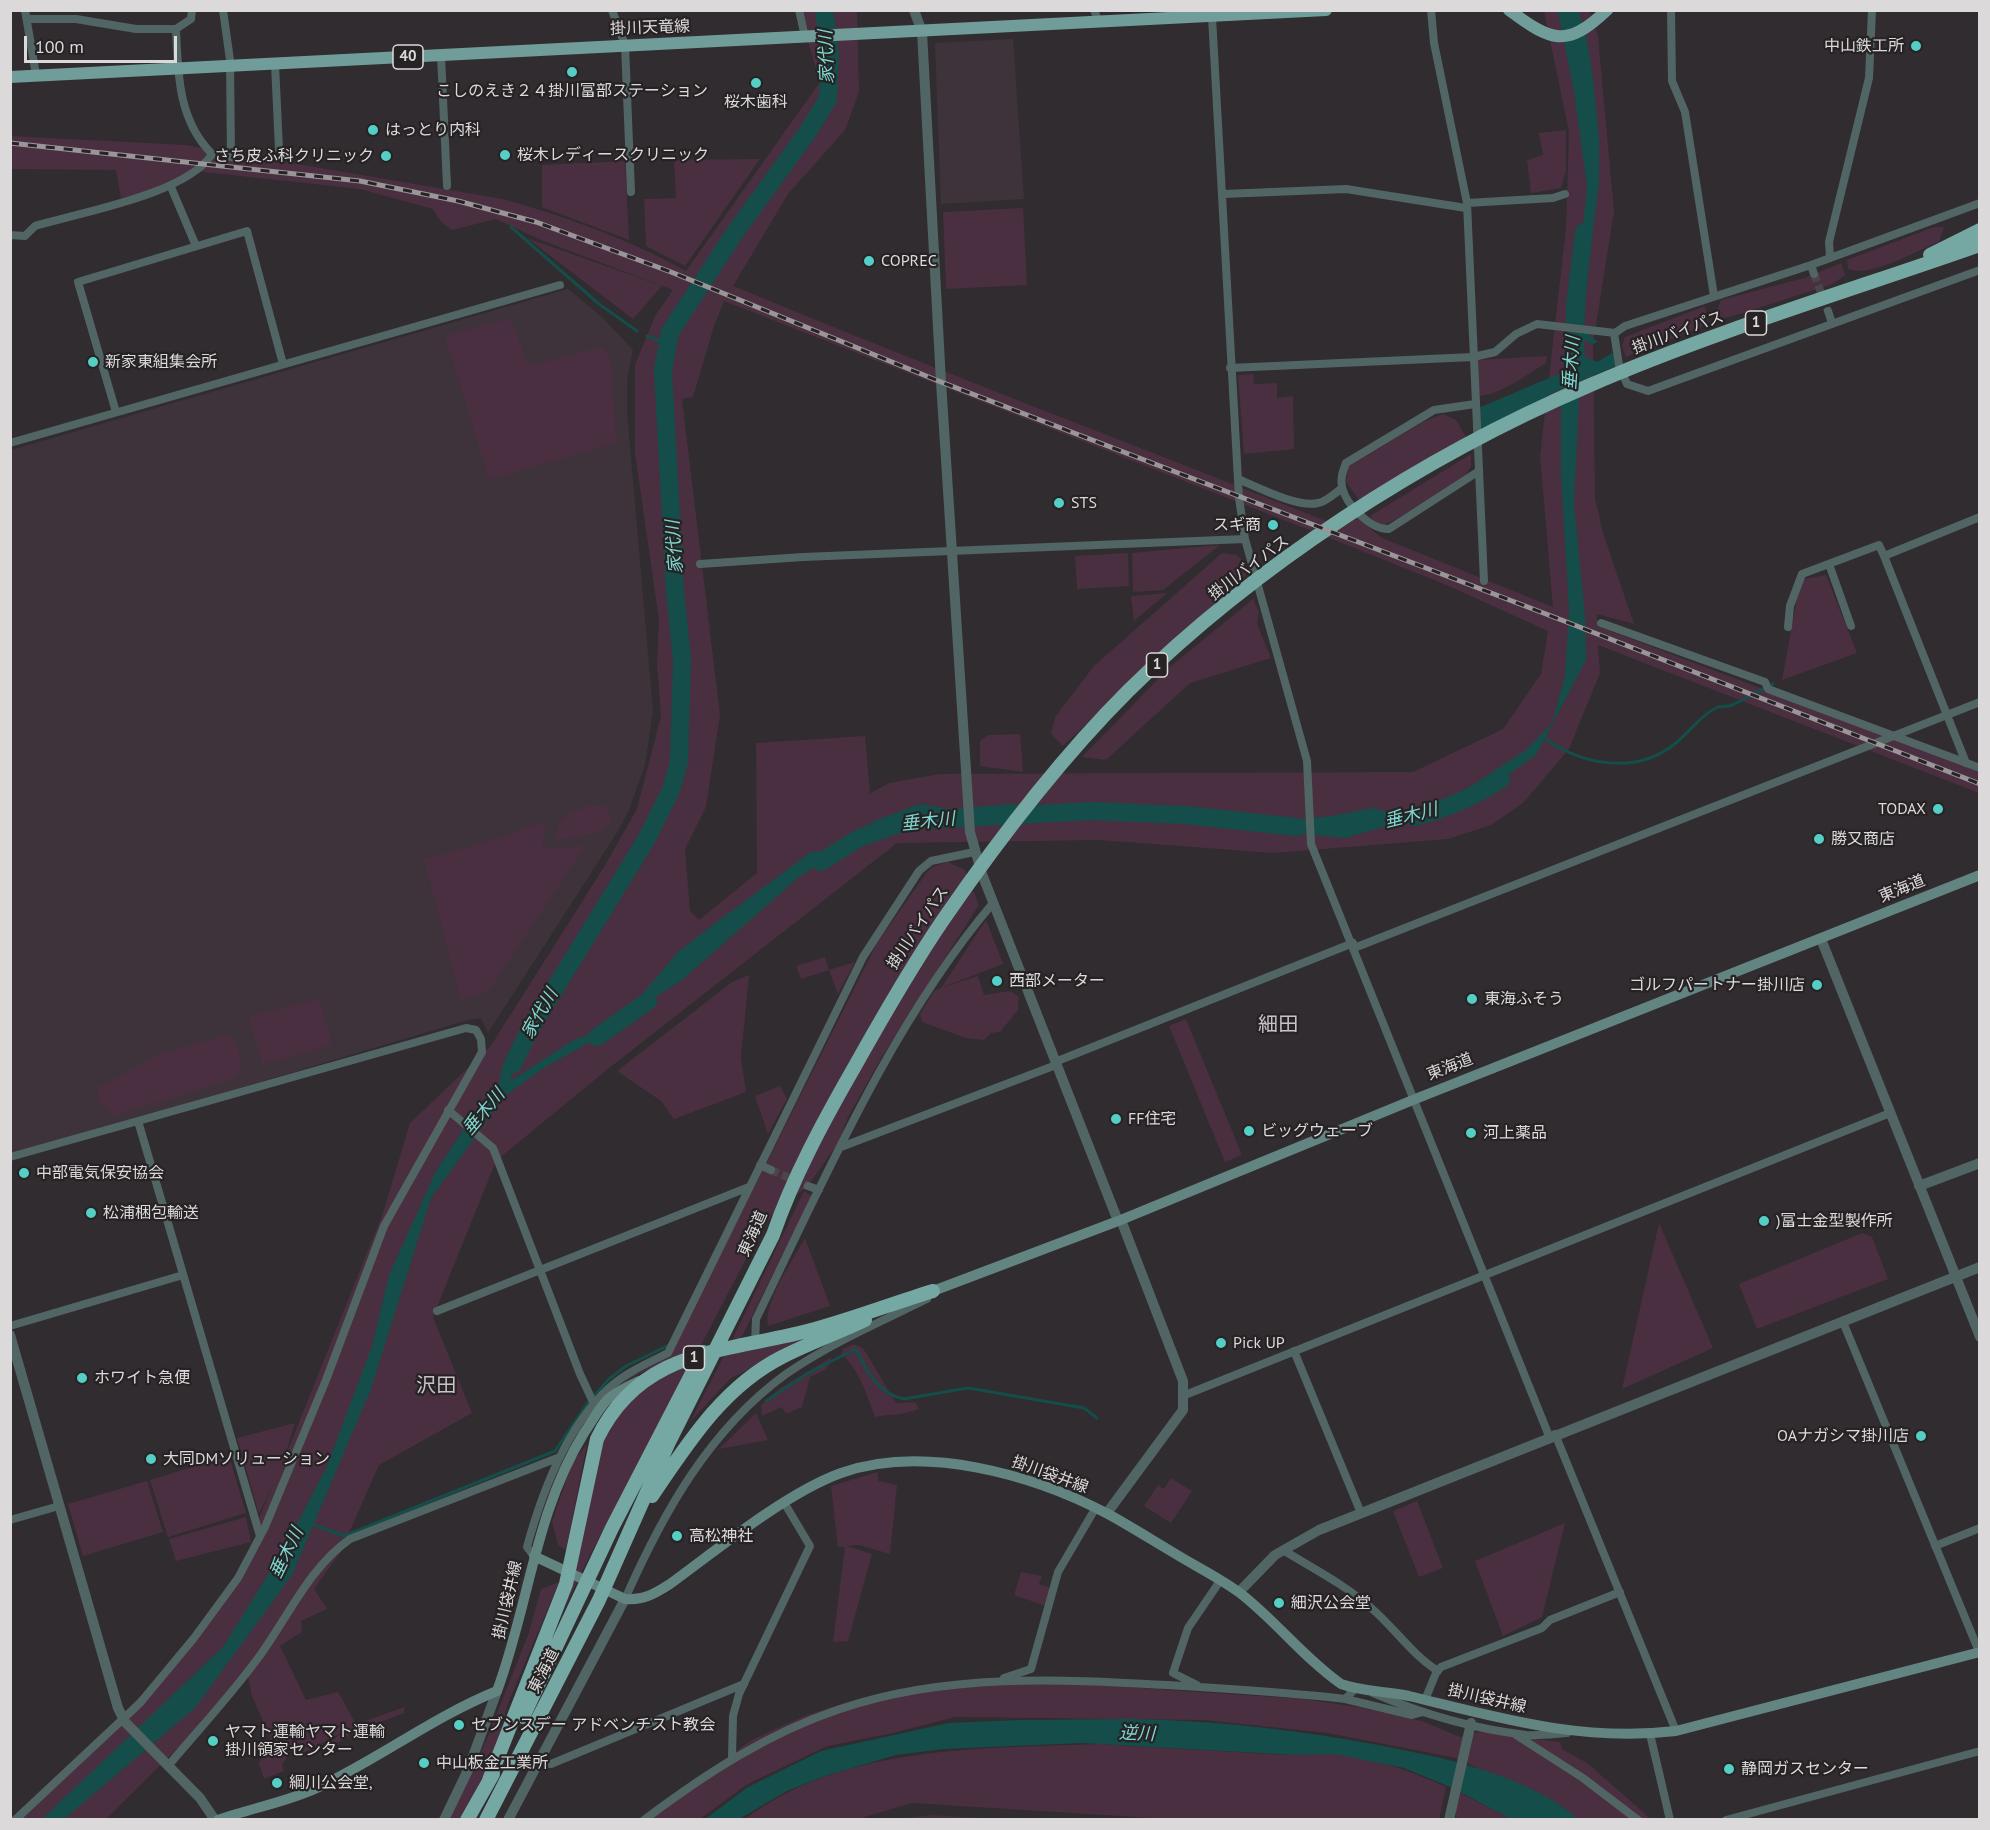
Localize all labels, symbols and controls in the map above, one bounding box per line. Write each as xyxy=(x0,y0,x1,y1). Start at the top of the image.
street label: 掛川天竜線 xyxy=(610,17,690,39)
scale bar xyxy=(27,24,180,62)
water label: 家代川 xyxy=(815,30,839,84)
text: 100 m xyxy=(35,35,84,58)
place label: 中山鉄工所 xyxy=(1824,36,1904,56)
marker: 中山鉄工所 xyxy=(1909,39,1923,53)
road number: 40 xyxy=(393,45,423,69)
marker: こしのえき２４掛川富部ステーション xyxy=(565,65,579,79)
marker: 桜木歯科 xyxy=(749,76,763,90)
place label: こしのえき２４掛川富部ステーション xyxy=(436,81,708,101)
place label: 桜木歯科 xyxy=(724,92,788,112)
place label: はっとり内科 xyxy=(385,120,481,140)
marker: はっとり内科 xyxy=(366,123,380,137)
place label: 桜木レディースクリニック xyxy=(517,145,709,165)
place label: さち皮ふ科クリニック xyxy=(214,146,374,166)
marker: 桜木レディースクリニック xyxy=(498,148,512,162)
marker: さち皮ふ科クリニック xyxy=(379,149,393,163)
place label: COPREC xyxy=(881,251,937,271)
marker: COPREC xyxy=(862,254,876,268)
street label: 掛川バイパス xyxy=(1630,308,1726,358)
road number: 1 xyxy=(1746,311,1766,335)
water label: 垂木川 xyxy=(1559,335,1585,391)
place label: 新家東組集会所 xyxy=(105,352,217,372)
marker: 新家東組集会所 xyxy=(86,355,100,369)
place label: STS xyxy=(1071,493,1097,513)
marker: STS xyxy=(1052,496,1066,510)
place label: スギ商 xyxy=(1213,515,1261,535)
marker: スギ商 xyxy=(1266,518,1280,532)
water label: 家代川 xyxy=(662,519,688,575)
street label: 掛川バイパス xyxy=(1205,531,1293,605)
road number: 1 xyxy=(1146,653,1168,677)
water label: 垂木川 xyxy=(1382,799,1440,833)
place label: TODAX xyxy=(1878,799,1926,819)
marker: TODAX xyxy=(1931,802,1945,816)
water label: 垂木川 xyxy=(900,808,956,836)
place label: 勝又商店 xyxy=(1831,829,1895,849)
marker: 勝又商店 xyxy=(1812,832,1826,846)
street label: 東海道 xyxy=(1876,871,1928,907)
street label: 掛川バイパス xyxy=(883,883,953,973)
place label: 西部メーター xyxy=(1009,971,1105,991)
marker: 西部メーター xyxy=(990,974,1004,988)
place label: ゴルフパートナー掛川店 xyxy=(1629,975,1805,995)
marker: ゴルフパートナー掛川店 xyxy=(1810,978,1824,992)
water label: 家代川 xyxy=(517,985,563,1043)
place label: 東海ふそう xyxy=(1484,989,1564,1009)
marker: 東海ふそう xyxy=(1465,992,1479,1006)
district label: 細田 xyxy=(1258,1013,1298,1037)
street label: 東海道 xyxy=(1424,1049,1476,1085)
water label: 垂木川 xyxy=(458,1084,510,1140)
place label: FF住宅 xyxy=(1128,1109,1177,1129)
marker: FF住宅 xyxy=(1109,1112,1123,1126)
place label: ビッグウェーブ xyxy=(1261,1121,1373,1141)
place label: 河上薬品 xyxy=(1483,1123,1547,1143)
marker: ビッグウェーブ xyxy=(1242,1124,1256,1138)
marker: 河上薬品 xyxy=(1464,1126,1478,1140)
place label: 中部電気保安協会 xyxy=(36,1163,164,1183)
marker: 中部電気保安協会 xyxy=(17,1166,31,1180)
place label: 松浦梱包輸送 xyxy=(103,1203,199,1223)
marker: 松浦梱包輸送 xyxy=(84,1206,98,1220)
street label: 東海道 xyxy=(734,1208,772,1260)
place label: )富士金型製作所 xyxy=(1776,1211,1892,1231)
marker: )富士金型製作所 xyxy=(1757,1214,1771,1228)
place label: Pick UP xyxy=(1233,1333,1285,1353)
marker: Pick UP xyxy=(1214,1336,1228,1350)
road number: 1 xyxy=(684,1346,704,1370)
place label: ホワイト急便 xyxy=(94,1368,190,1388)
marker: ホワイト急便 xyxy=(75,1371,89,1385)
district label: 沢田 xyxy=(416,1374,456,1398)
place label: OAナガシマ掛川店 xyxy=(1777,1426,1909,1446)
marker: OAナガシマ掛川店 xyxy=(1914,1429,1928,1443)
place label: 大同DMソリューション xyxy=(163,1449,330,1469)
marker: 大同DMソリューション xyxy=(144,1452,158,1466)
street label: 掛川袋井線 xyxy=(1009,1452,1091,1498)
water label: 垂木川 xyxy=(265,1524,309,1582)
place label: 高松神社 xyxy=(689,1526,753,1546)
marker: 高松神社 xyxy=(670,1529,684,1543)
street label: 掛川袋井線 xyxy=(490,1559,526,1641)
place label: 細沢公会堂 xyxy=(1291,1593,1371,1613)
marker: 細沢公会堂 xyxy=(1272,1596,1286,1610)
street label: 東海道 xyxy=(525,1645,563,1697)
street label: 掛川袋井線 xyxy=(1446,1681,1528,1717)
place label: セブンスデー アドベンチスト教会 xyxy=(471,1715,715,1735)
marker: セブンスデー アドベンチスト教会 xyxy=(452,1718,466,1732)
place label: ヤマト運輸ヤマト運輸 掛川領家センター xyxy=(225,1722,385,1760)
water label: 逆川 xyxy=(1119,1723,1155,1745)
marker: ヤマト運輸ヤマト運輸 掛川領家センター xyxy=(206,1734,220,1748)
place label: 中山板金工業所 xyxy=(436,1753,548,1773)
marker: 中山板金工業所 xyxy=(417,1756,431,1770)
place label: 静岡ガスセンター xyxy=(1741,1759,1869,1779)
marker: 静岡ガスセンター xyxy=(1722,1762,1736,1776)
place label: 綱川公会堂, xyxy=(289,1773,373,1793)
marker: 綱川公会堂, xyxy=(270,1776,284,1790)

